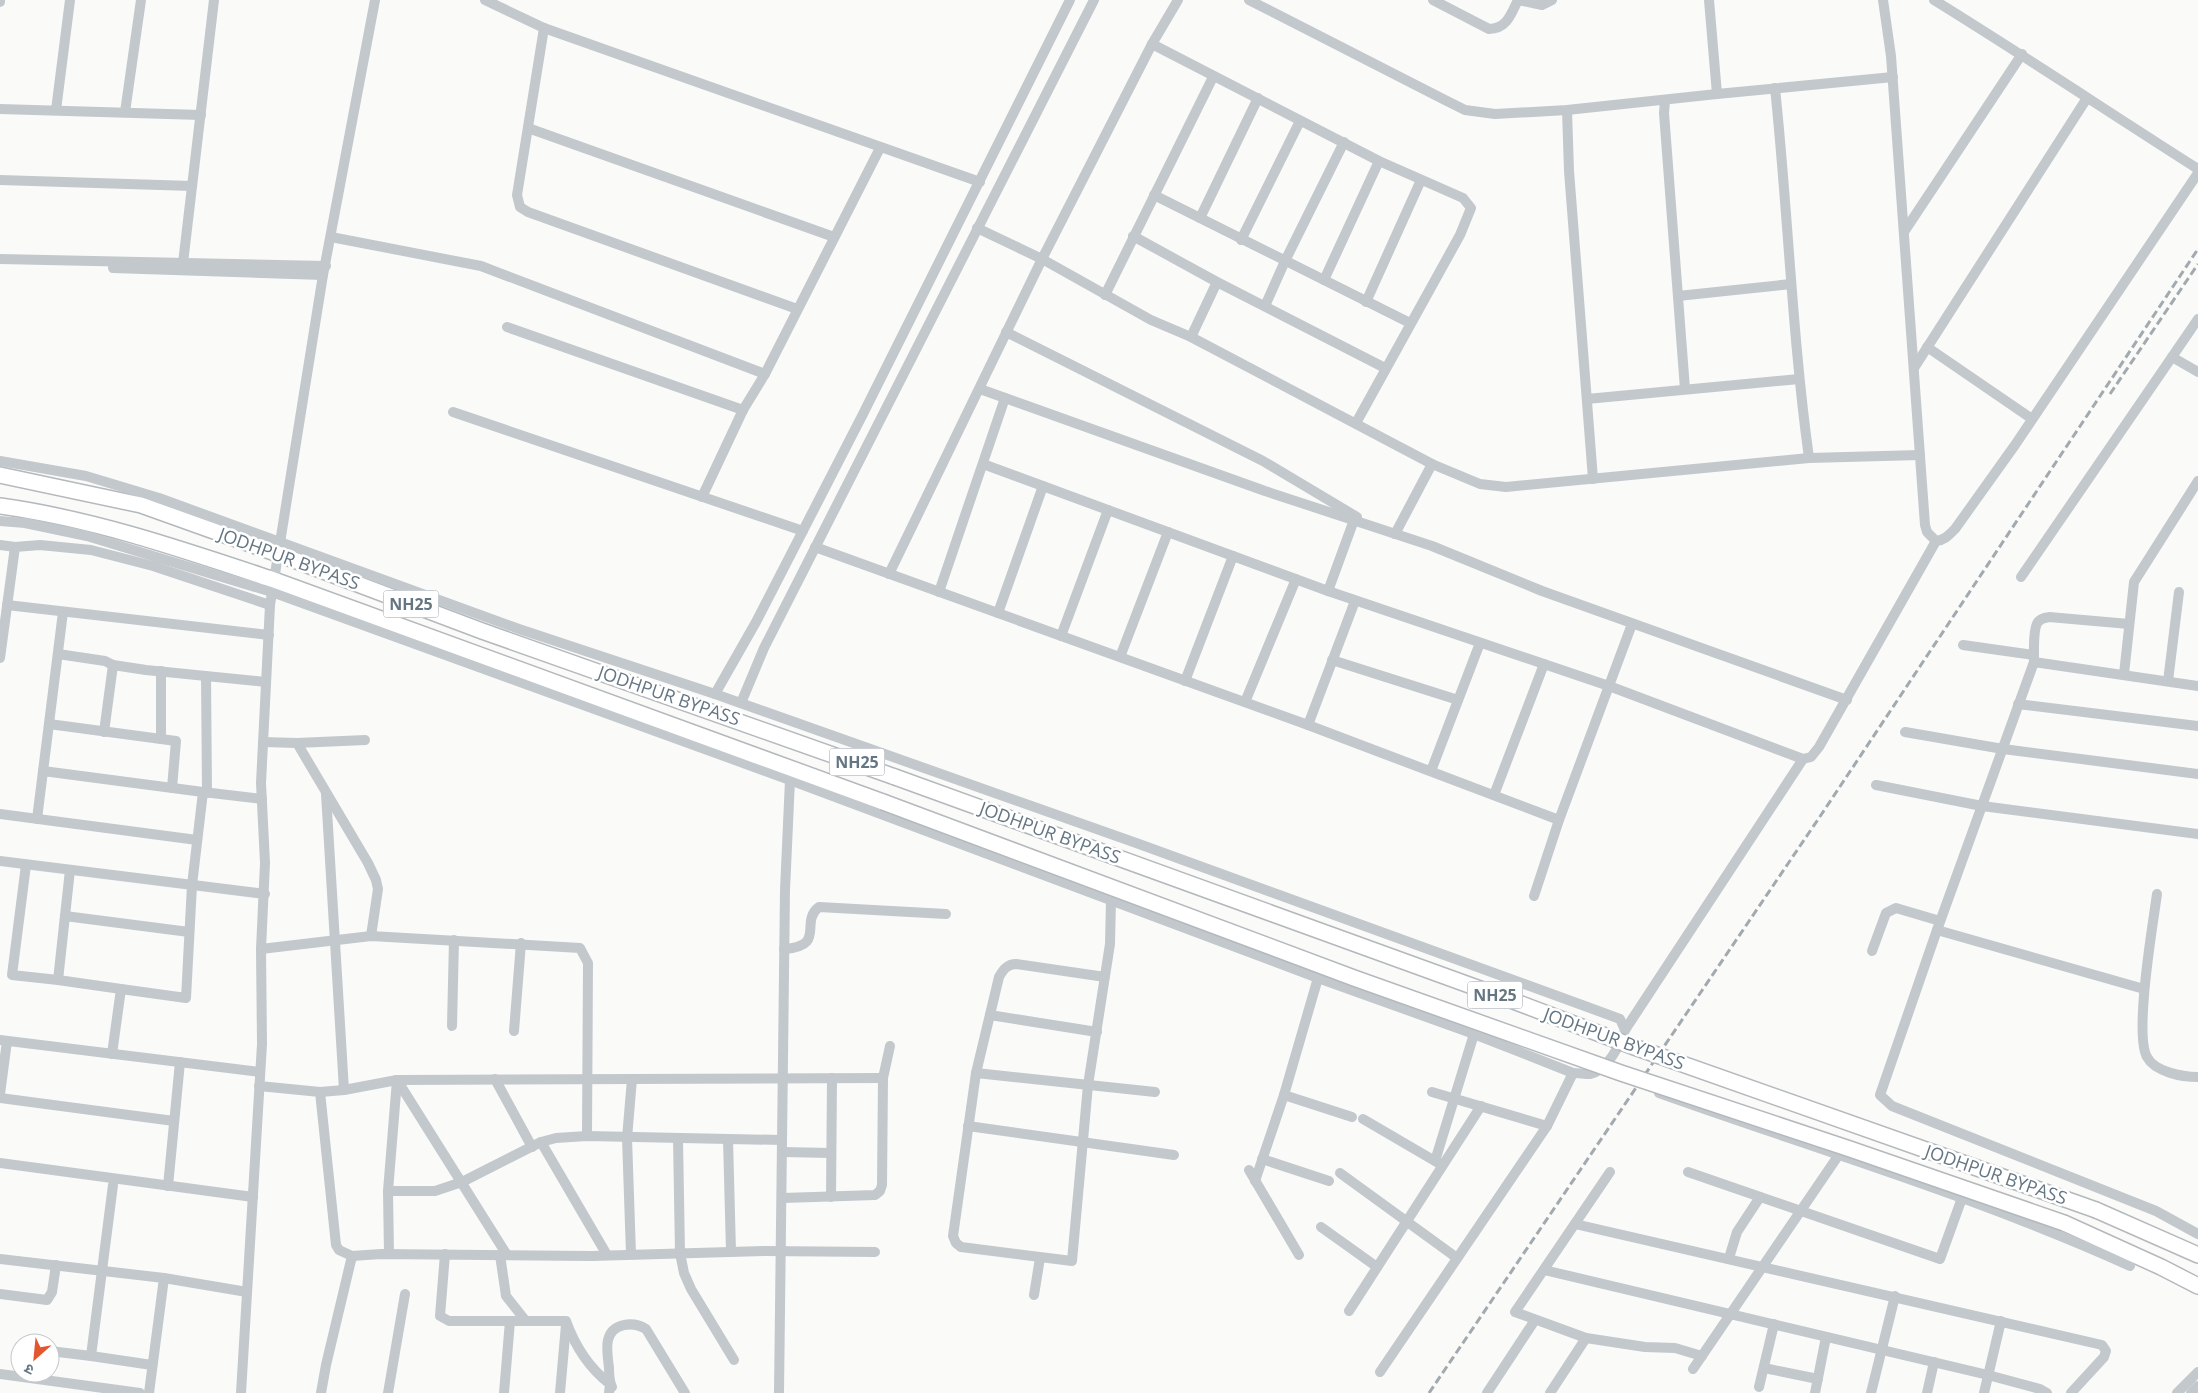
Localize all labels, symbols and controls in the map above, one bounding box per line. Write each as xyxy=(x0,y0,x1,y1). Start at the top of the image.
street label: JODHPUR BYPASS xyxy=(214,521,363,595)
road number: NH25 xyxy=(384,590,438,618)
street label: JODHPUR BYPASS xyxy=(593,659,744,731)
road number: NH25 xyxy=(830,749,884,776)
street label: JODHPUR BYPASS xyxy=(975,795,1124,869)
road number: NH25 xyxy=(1468,982,1522,1008)
street label: JODHPUR BYPASS xyxy=(1539,1001,1688,1075)
street label: JODHPUR BYPASS xyxy=(1920,1138,2071,1210)
north arrow xyxy=(10,1333,60,1383)
text: उ xyxy=(20,1359,37,1380)

